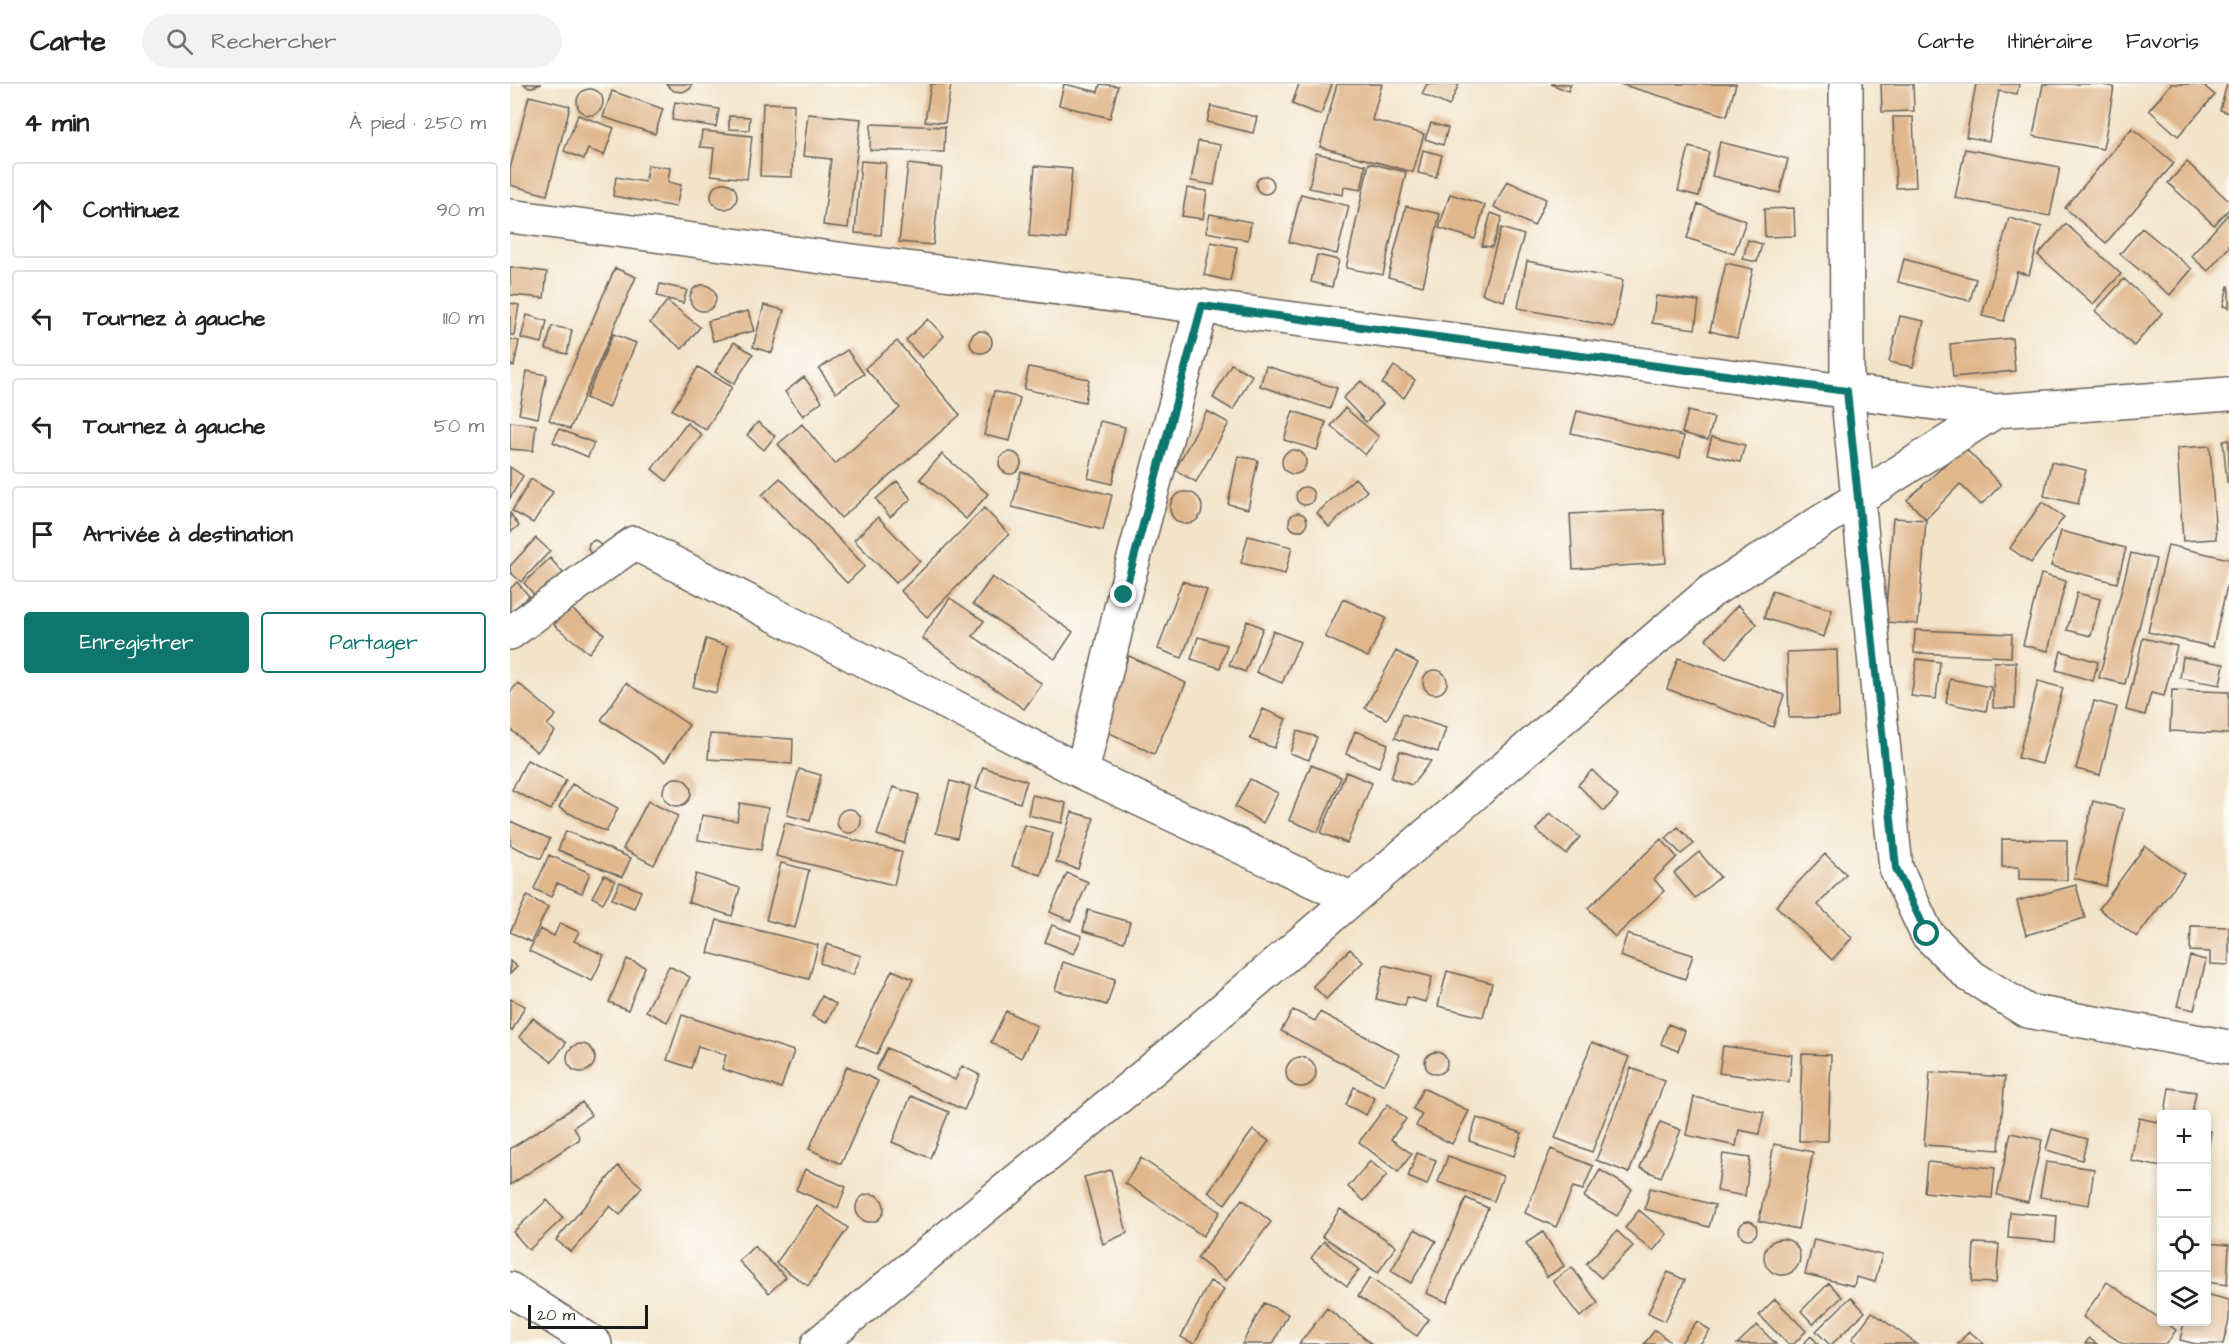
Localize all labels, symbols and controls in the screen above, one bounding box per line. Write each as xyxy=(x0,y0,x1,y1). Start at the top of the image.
search box xyxy=(142,14,562,68)
text: Carte xyxy=(30,22,106,61)
icon: search xyxy=(163,25,196,58)
text: Rechercher xyxy=(211,26,336,57)
text: Carte xyxy=(1918,27,1975,56)
text: Itinéraire xyxy=(2008,27,2093,56)
text: Favoris xyxy=(2126,27,2199,56)
text: 4 min xyxy=(24,105,89,141)
text: À pied · 250 m xyxy=(349,109,486,137)
icon: ahead xyxy=(26,194,59,227)
text: Continuez xyxy=(83,195,179,226)
text: 90 m xyxy=(436,196,484,224)
icon: left xyxy=(26,302,59,335)
text: Tournez à gauche xyxy=(83,303,265,334)
text: 110 m xyxy=(443,304,484,332)
icon: left xyxy=(26,410,59,443)
text: Tournez à gauche xyxy=(83,411,265,442)
text: 50 m xyxy=(434,412,484,440)
icon: arrive xyxy=(26,518,59,551)
text: Arrivée à destination xyxy=(83,519,293,550)
route end xyxy=(1110,581,1136,607)
button: Enregistrer xyxy=(24,612,249,673)
button: Partager xyxy=(261,612,486,673)
route start xyxy=(1913,920,1939,946)
map controls xyxy=(2157,1110,2211,1326)
button: + xyxy=(2157,1110,2211,1164)
button: − xyxy=(2157,1164,2211,1218)
button: locate xyxy=(2157,1218,2211,1272)
button: layers xyxy=(2157,1272,2211,1326)
scale bar xyxy=(528,1302,648,1330)
text: 20 m xyxy=(537,1304,575,1326)

